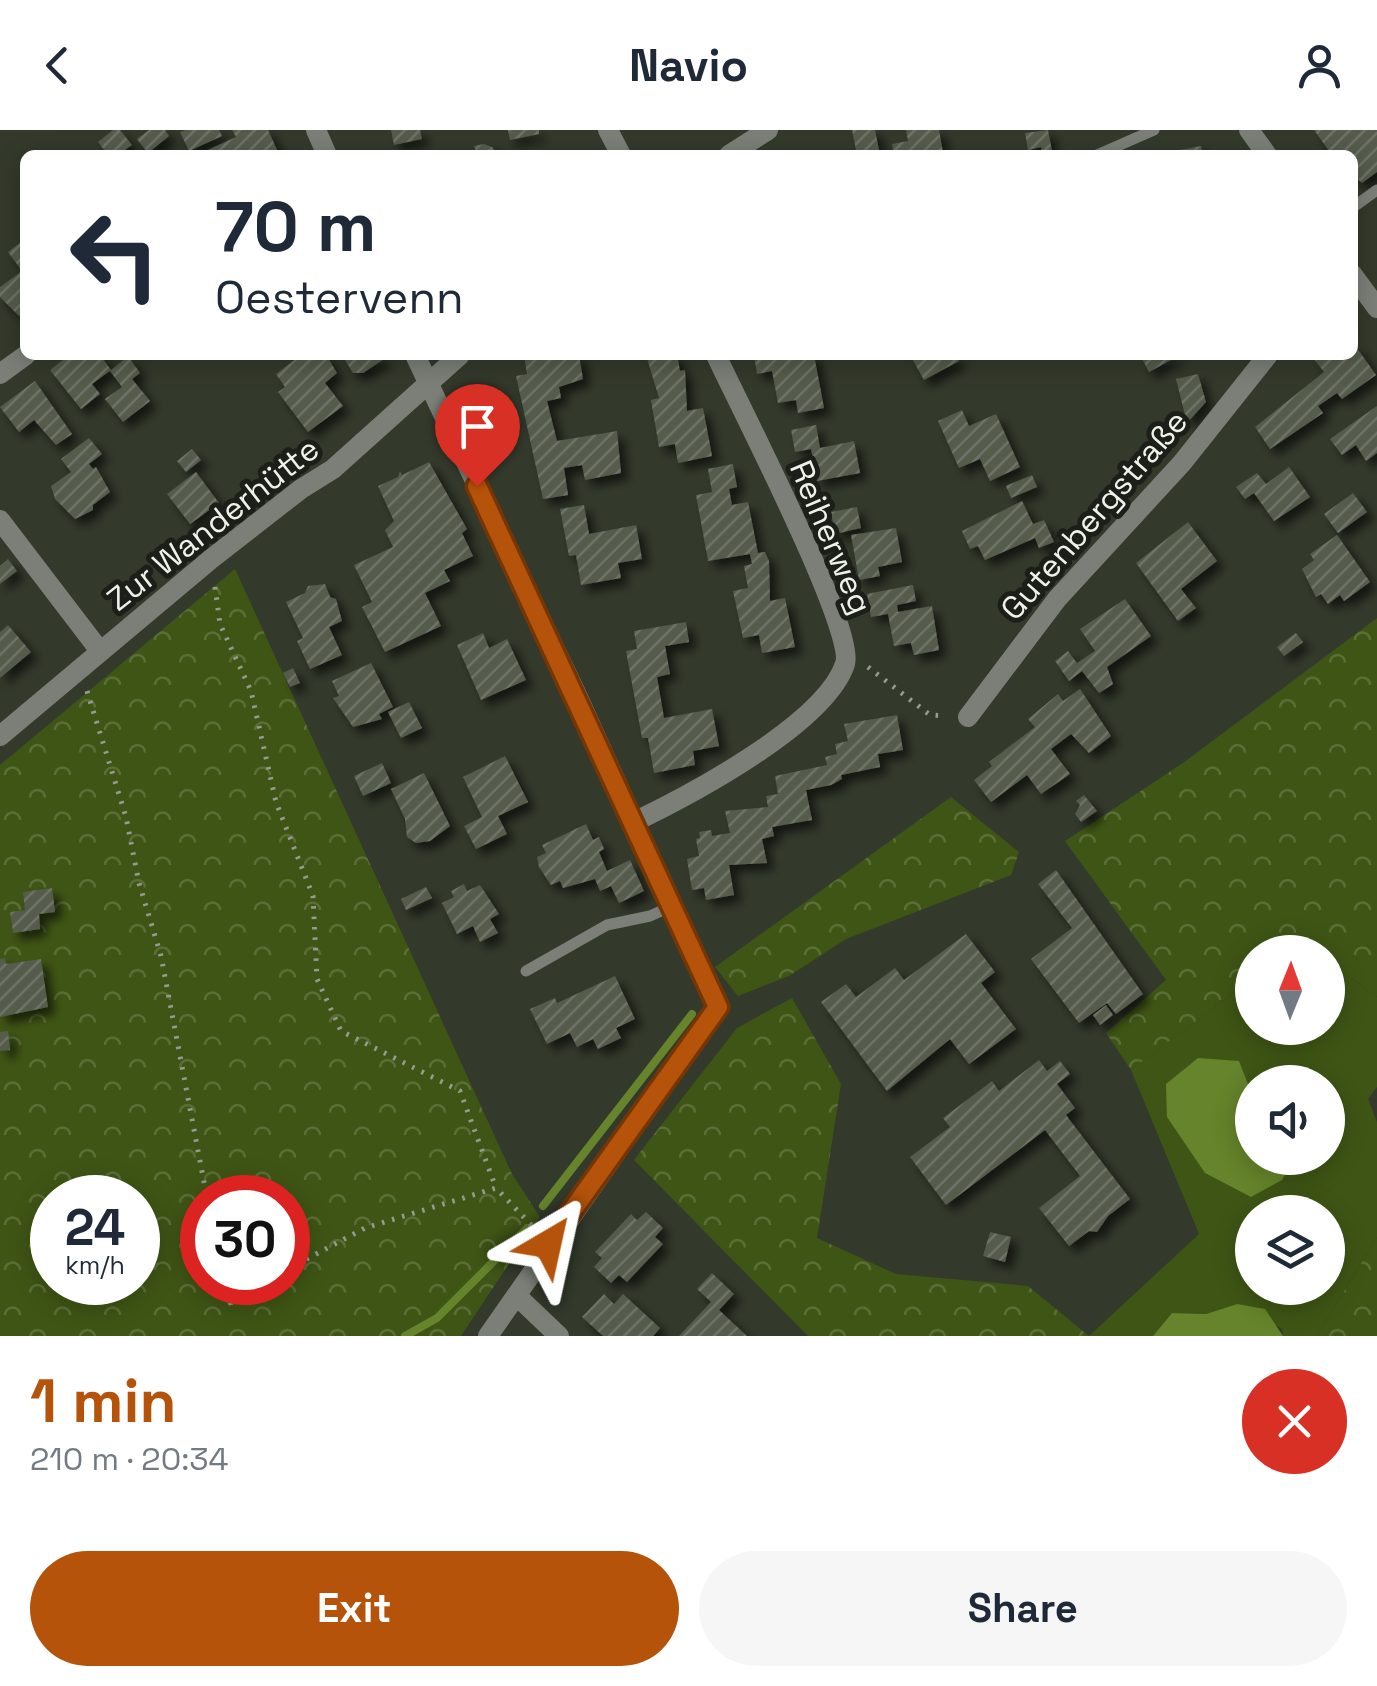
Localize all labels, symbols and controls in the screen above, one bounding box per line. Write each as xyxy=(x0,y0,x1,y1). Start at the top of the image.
text: Navio xyxy=(629,37,748,94)
icon: back xyxy=(30,38,85,93)
icon: person xyxy=(1292,38,1347,93)
text: 70 m xyxy=(215,182,376,271)
icon: left xyxy=(50,190,180,320)
text: Oestervenn xyxy=(215,269,464,326)
pin xyxy=(435,384,520,487)
icon: arrive xyxy=(450,399,505,454)
street label: Gutenbergstraße xyxy=(992,402,1196,628)
street label: Zur Wanderhütte xyxy=(99,429,327,619)
street label: Reiherweg xyxy=(781,454,881,620)
north arrow xyxy=(1235,935,1345,1045)
map controls xyxy=(1235,935,1345,1305)
button: sound xyxy=(1235,1065,1345,1175)
speed limit sign: 30 xyxy=(180,1175,310,1305)
position arrow xyxy=(496,1192,600,1296)
button: layers xyxy=(1235,1195,1345,1305)
text: 24 xyxy=(65,1196,125,1260)
text: km/h xyxy=(65,1249,125,1281)
text: 1 min xyxy=(30,1363,177,1440)
button: close xyxy=(1242,1369,1347,1474)
text: 210 m · 20:34 xyxy=(30,1439,229,1479)
button: Exit xyxy=(30,1551,679,1666)
button: Share xyxy=(699,1551,1347,1666)

